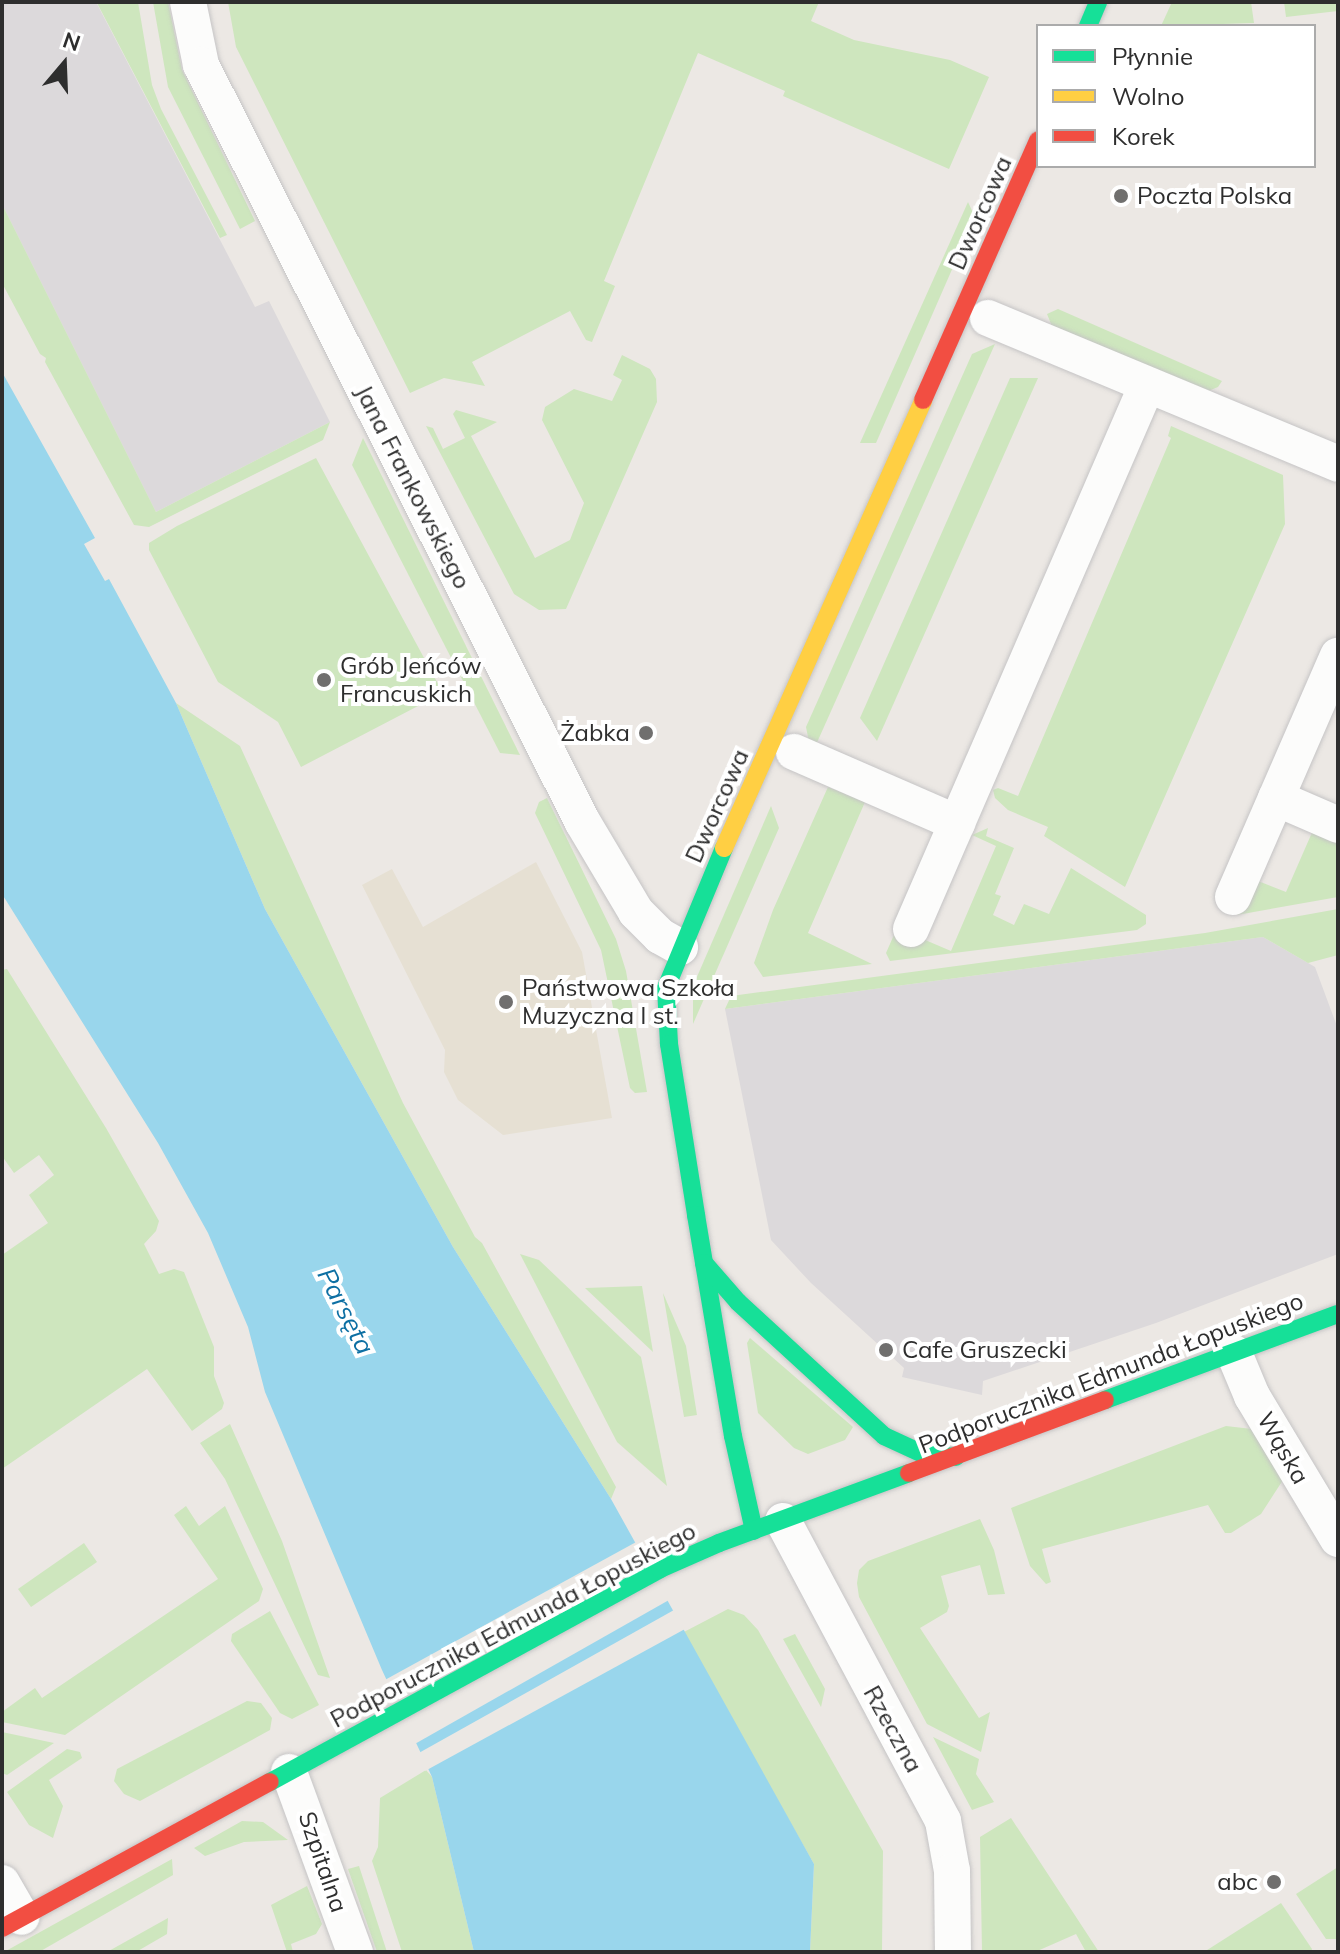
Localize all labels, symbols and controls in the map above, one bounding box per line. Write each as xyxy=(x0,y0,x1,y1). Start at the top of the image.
north arrow xyxy=(24,24,104,104)
legend xyxy=(1036,24,1316,168)
text: N xyxy=(59,25,84,57)
text: Płynnie xyxy=(1112,41,1193,71)
text: Wolno xyxy=(1112,81,1184,111)
text: Korek xyxy=(1112,121,1175,151)
street label: Dworcowa xyxy=(942,152,1018,274)
place label: Poczta Polska xyxy=(1137,182,1292,210)
marker: Poczta Polska xyxy=(1112,187,1130,205)
street label: Jana Frankowskiego xyxy=(349,380,477,594)
place label: Grób Jeńców Francuskich xyxy=(340,652,482,708)
marker: Grób Jeńców Francuskich xyxy=(315,671,333,689)
place label: Żabka xyxy=(560,719,630,747)
marker: Żabka xyxy=(637,724,655,742)
street label: Dworcowa xyxy=(679,745,755,867)
place label: Państwowa Szkoła Muzyczna I st. xyxy=(522,974,735,1030)
marker: Państwowa Szkoła Muzyczna I st. xyxy=(497,993,515,1011)
water label: Parsęta xyxy=(311,1263,381,1359)
street label: Podporucznika Edmunda Łopuskiego xyxy=(915,1286,1307,1460)
place label: Cafe Gruszecki xyxy=(902,1336,1067,1364)
marker: Cafe Gruszecki xyxy=(877,1341,895,1359)
street label: Wąska xyxy=(1251,1407,1315,1489)
street label: Podporucznika Edmunda Łopuskiego xyxy=(325,1516,701,1734)
street label: Rzeczna xyxy=(857,1681,929,1777)
street label: Szpitalna xyxy=(292,1808,354,1916)
place label: abc xyxy=(1217,1868,1258,1896)
marker: abc xyxy=(1265,1873,1283,1891)

